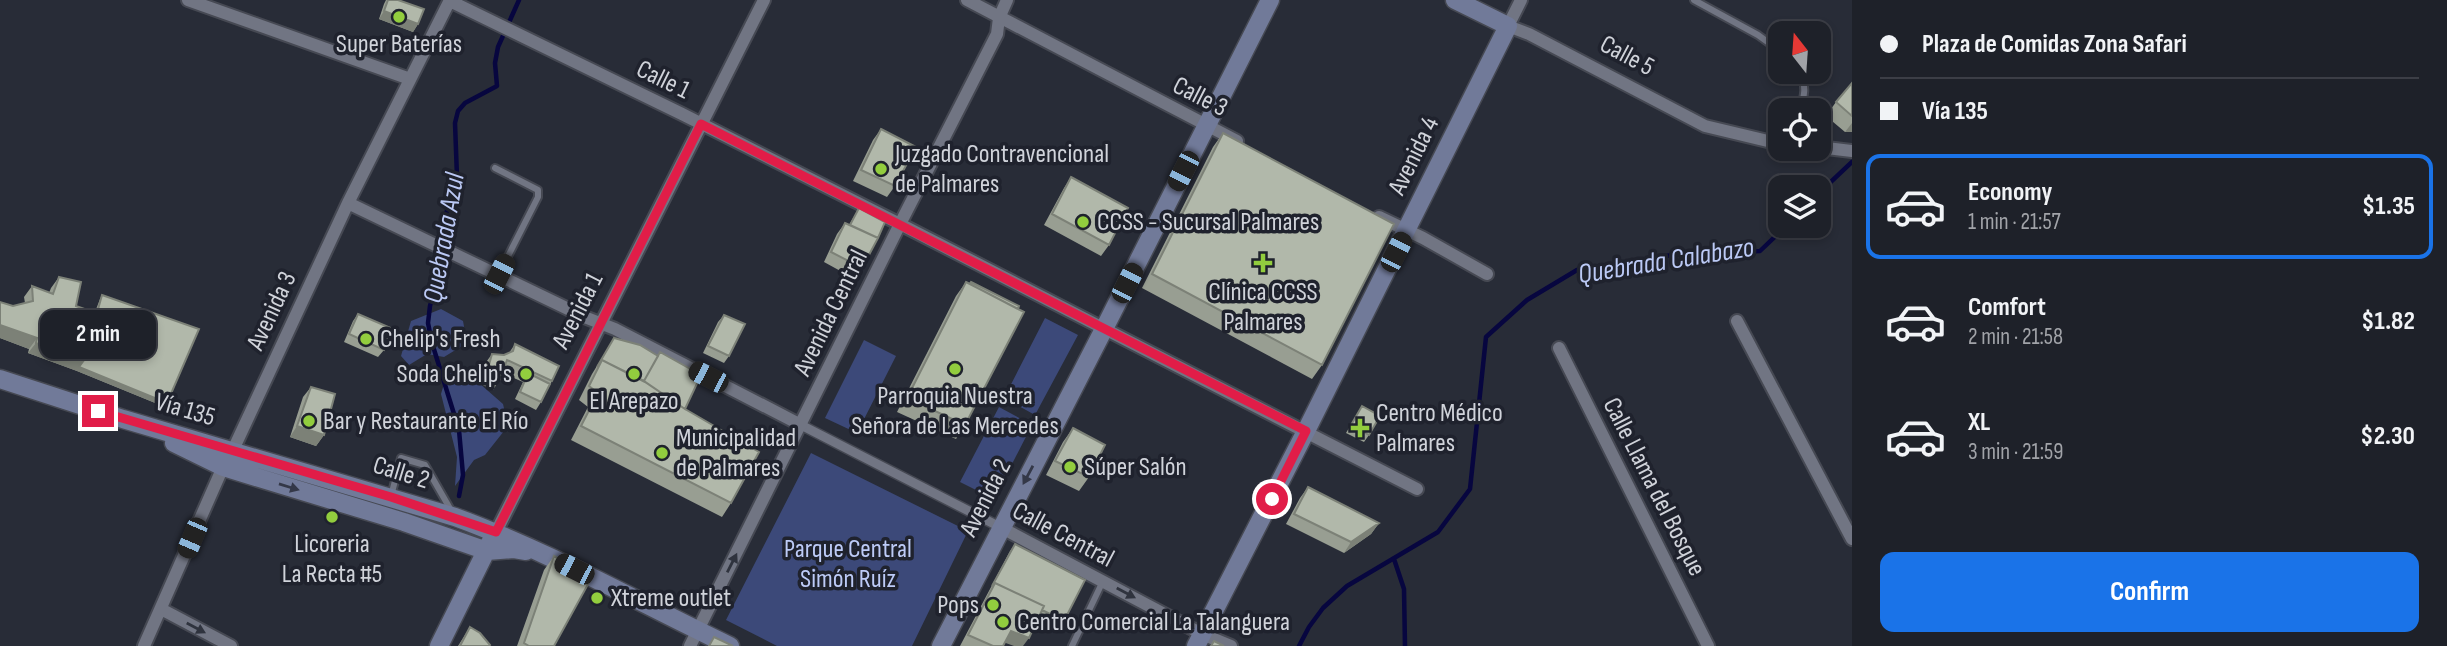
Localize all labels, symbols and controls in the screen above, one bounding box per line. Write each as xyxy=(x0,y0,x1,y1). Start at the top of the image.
marker: Super Baterías xyxy=(391,9,407,25)
north arrow xyxy=(1768,21,1830,84)
map controls xyxy=(1768,21,1831,238)
place label: Super Baterías xyxy=(336,29,462,60)
street label: Calle 5 xyxy=(1595,29,1659,83)
text: Plaza de Comidas Zona Safari xyxy=(1922,29,2187,60)
street label: Calle 1 xyxy=(631,54,695,106)
street label: Calle 3 xyxy=(1167,70,1233,124)
text: Vía 135 xyxy=(1922,96,1988,127)
button: locate xyxy=(1768,98,1831,161)
street label: Avenida 4 xyxy=(1381,112,1446,201)
place label: Juzgado Contravencional de Palmares xyxy=(894,139,1109,200)
car xyxy=(1165,148,1202,194)
marker: Juzgado Contravencional de Palmares xyxy=(873,161,889,177)
water label: Quebrada Azul xyxy=(416,169,472,306)
button: layers xyxy=(1768,175,1831,238)
icon: car xyxy=(1884,175,1947,238)
text: Economy xyxy=(1968,177,2052,208)
text: $1.35 xyxy=(2362,191,2415,222)
place label: CCSS - Sucursal Palmares xyxy=(1097,207,1319,238)
text: 1 min · 21:57 xyxy=(1968,208,2061,236)
marker: CCSS - Sucursal Palmares xyxy=(1075,214,1091,230)
car xyxy=(1378,229,1415,275)
water label: Quebrada Calabazo xyxy=(1576,231,1757,291)
street label: Avenida Central xyxy=(787,245,875,382)
car xyxy=(481,251,518,297)
marker: Clínica CCSS Palmares xyxy=(1253,253,1273,273)
car xyxy=(1109,260,1146,306)
street label: Avenida 3 xyxy=(240,267,304,356)
street label: Avenida 1 xyxy=(545,268,610,355)
place label: Clínica CCSS Palmares xyxy=(1208,277,1318,338)
icon: car xyxy=(1884,290,1947,353)
text: Comfort xyxy=(1968,292,2046,323)
text: $1.82 xyxy=(2361,306,2415,337)
callout: 2 min xyxy=(40,310,156,358)
text: 2 min xyxy=(76,320,120,348)
text: 2 min · 21:58 xyxy=(1968,323,2063,351)
place label: Chelip's Fresh xyxy=(380,324,501,355)
marker: Chelip's Fresh xyxy=(358,331,374,347)
car xyxy=(685,358,732,396)
place label: Soda Chelip's xyxy=(397,359,512,390)
marker: Parroquia Nuestra Señora de Las Mercedes xyxy=(947,361,963,377)
marker: Soda Chelip's xyxy=(518,366,534,382)
marker: El Arepazo xyxy=(626,366,642,382)
place label: Parroquia Nuestra Señora de Las Mercedes xyxy=(851,381,1059,442)
place label: El Arepazo xyxy=(589,386,679,417)
street label: Vía 135 xyxy=(151,387,219,433)
street label: Calle Llama del Bosque xyxy=(1596,393,1712,581)
route end xyxy=(82,395,114,427)
place label: Centro Médico Palmares xyxy=(1376,398,1503,459)
icon: car xyxy=(1884,405,1947,468)
place label: Bar y Restaurante El Río xyxy=(323,406,529,437)
text: XL xyxy=(1968,407,1990,438)
marker: Bar y Restaurante El Río xyxy=(301,413,317,429)
marker: Centro Médico Palmares xyxy=(1350,418,1370,438)
text: $2.30 xyxy=(2360,421,2415,452)
place label: Municipalidad de Palmares xyxy=(676,423,796,484)
text: 3 min · 21:59 xyxy=(1968,438,2063,466)
marker: Municipalidad de Palmares xyxy=(654,445,670,461)
street label: Calle 2 xyxy=(369,450,433,496)
place label: Súper Salón xyxy=(1084,452,1187,483)
street label: Avenida 2 xyxy=(953,454,1019,543)
marker: Súper Salón xyxy=(1062,459,1078,475)
one-way arrow xyxy=(1022,465,1034,485)
one-way arrow xyxy=(278,482,299,492)
route start xyxy=(1256,483,1288,515)
street label: Calle Central xyxy=(1007,495,1119,575)
marker: Licoreria La Recta #5 xyxy=(324,509,340,525)
car xyxy=(175,515,210,561)
place label: Licoreria La Recta #5 xyxy=(282,529,382,590)
park label: Parque Central Simón Ruíz xyxy=(784,534,912,595)
car xyxy=(551,550,598,588)
button: Confirm xyxy=(1880,552,2419,632)
one-way arrow xyxy=(726,553,737,573)
place label: Xtreme outlet xyxy=(610,583,731,614)
one-way arrow xyxy=(1116,588,1136,599)
marker: Xtreme outlet xyxy=(589,590,605,606)
place label: Pops xyxy=(937,590,979,621)
marker: Pops xyxy=(985,597,1001,613)
place label: Centro Comercial La Talanguera xyxy=(1017,607,1290,638)
marker: Centro Comercial La Talanguera xyxy=(995,614,1011,630)
one-way arrow xyxy=(186,622,206,633)

